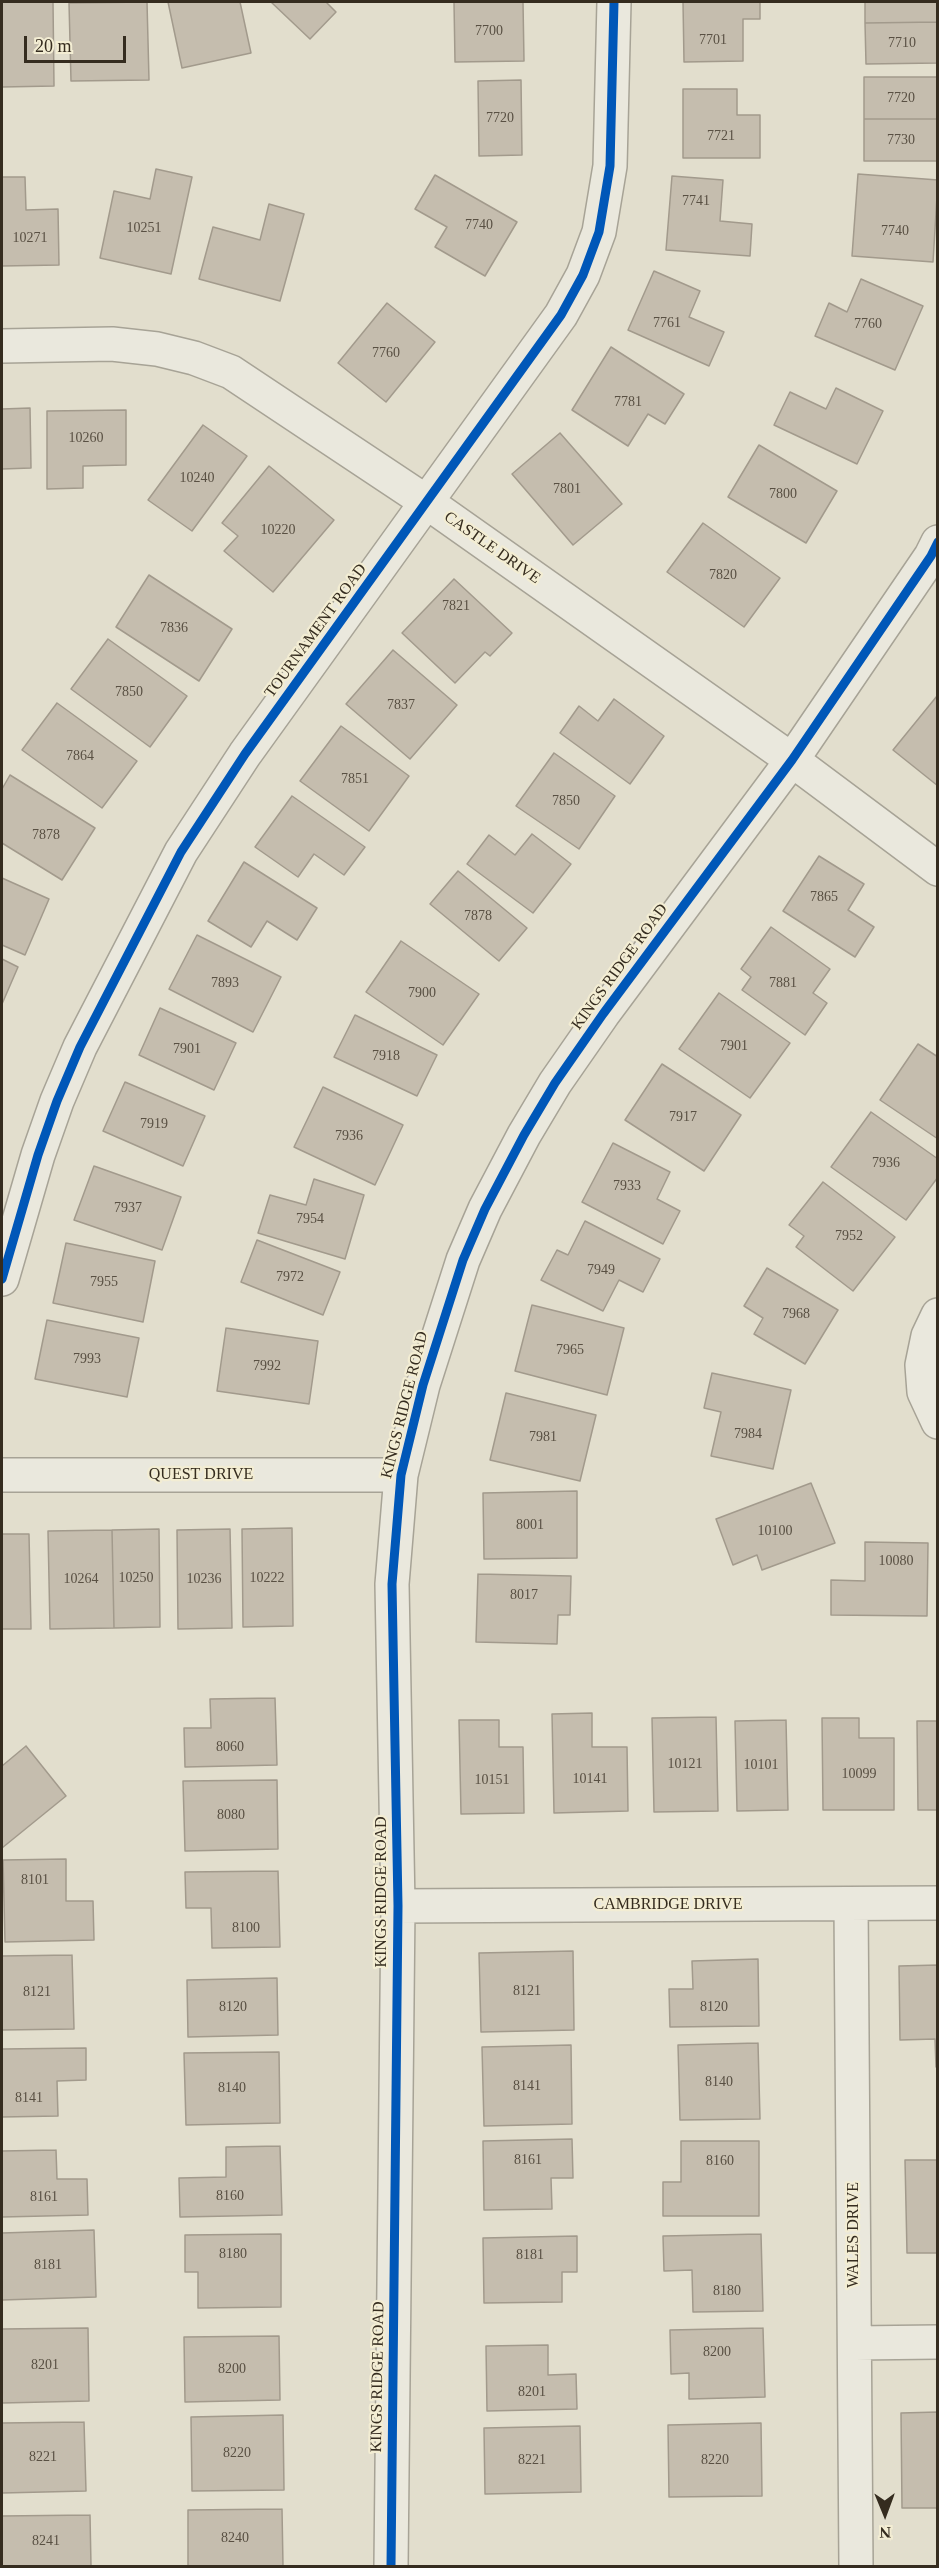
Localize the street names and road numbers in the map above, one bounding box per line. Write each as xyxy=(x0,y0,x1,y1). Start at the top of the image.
street label: CASTLE DRIVE xyxy=(440,508,544,588)
street label: TOURNAMENT ROAD xyxy=(261,560,371,702)
street label: KINGS RIDGE ROAD xyxy=(568,900,672,1034)
street label: KINGS RIDGE ROAD xyxy=(377,1329,433,1481)
street label: QUEST DRIVE xyxy=(149,1465,253,1485)
street label: KINGS RIDGE ROAD xyxy=(372,1816,392,1968)
street label: CAMBRIDGE DRIVE xyxy=(594,1895,742,1915)
street label: WALES DRIVE xyxy=(844,2182,864,2288)
street label: KINGS RIDGE ROAD xyxy=(367,2301,389,2453)

